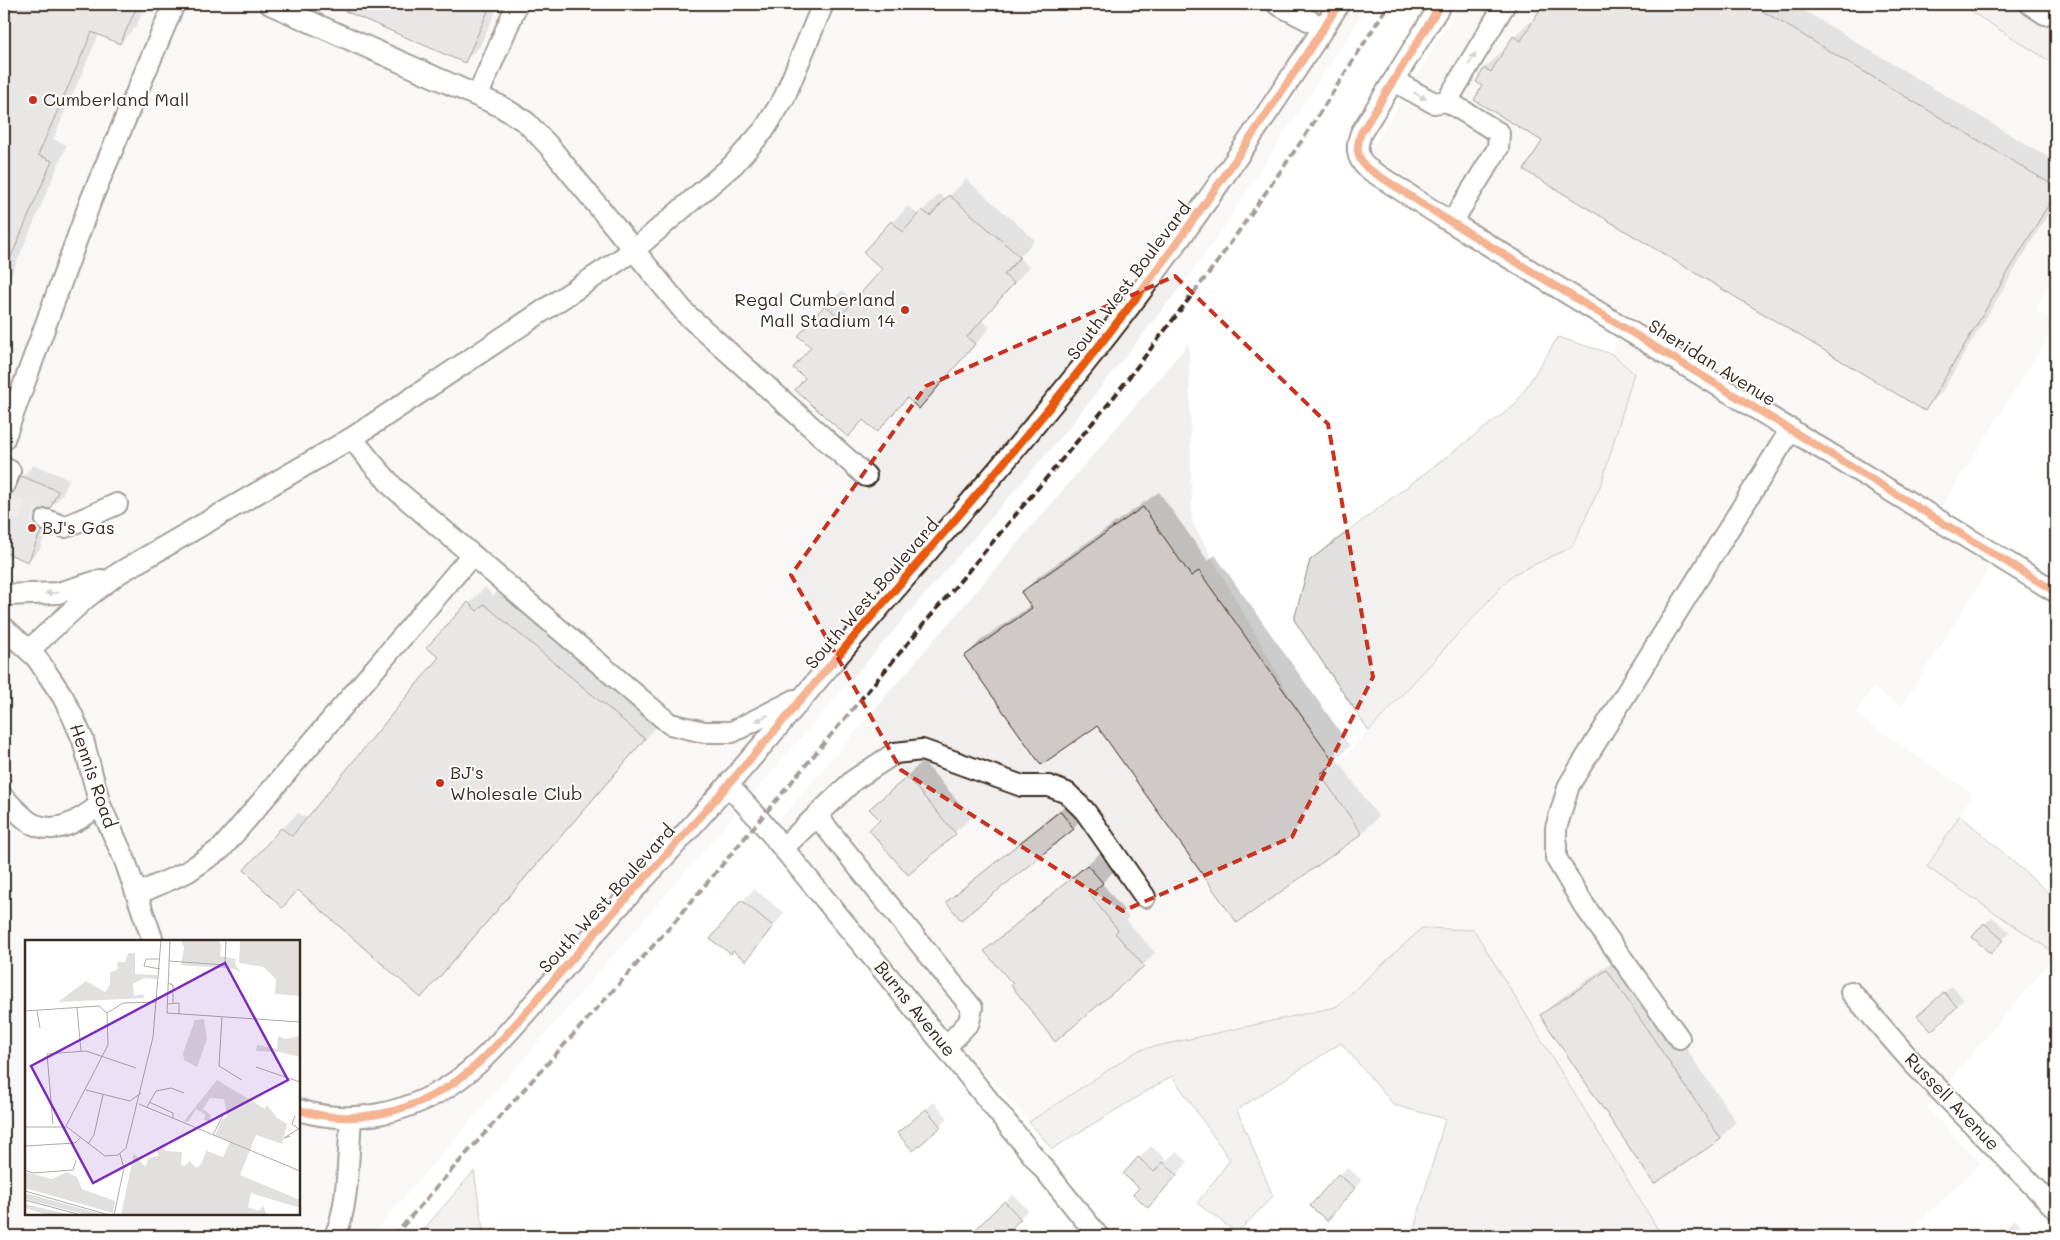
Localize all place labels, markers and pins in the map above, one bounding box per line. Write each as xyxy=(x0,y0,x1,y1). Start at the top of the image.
place label: Cumberland Mall xyxy=(43,87,189,111)
marker: Cumberland Mall xyxy=(27,94,39,106)
place label: Regal Cumberland Mall Stadium 14 xyxy=(735,287,895,332)
marker: Regal Cumberland Mall Stadium 14 xyxy=(899,304,911,316)
place label: BJ's Gas xyxy=(42,515,115,539)
marker: BJ's Gas xyxy=(26,522,38,534)
place label: BJ's Wholesale Club xyxy=(450,760,582,805)
marker: BJ's Wholesale Club xyxy=(434,777,446,789)

